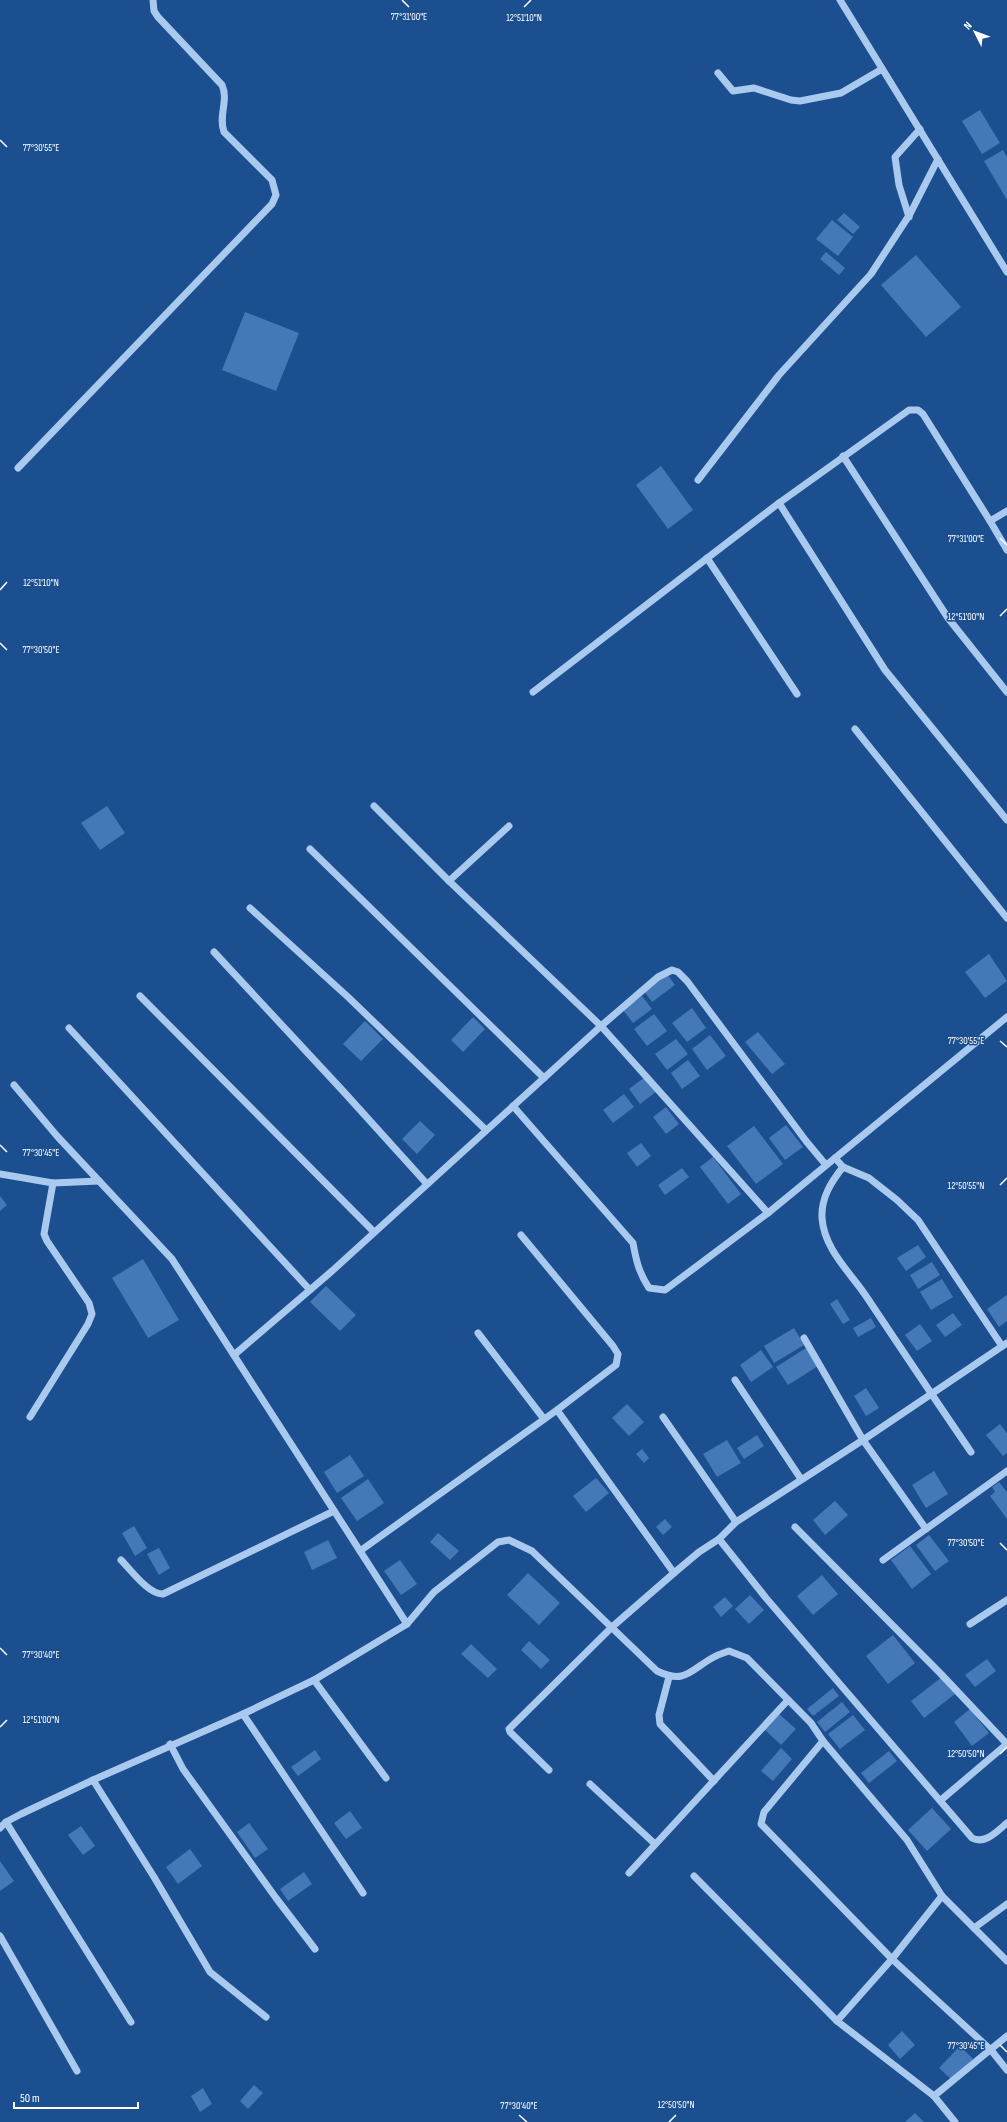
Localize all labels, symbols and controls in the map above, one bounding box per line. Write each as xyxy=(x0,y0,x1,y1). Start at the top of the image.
text: 77°31'00"E xyxy=(391,11,427,23)
text: 12°51'10"N xyxy=(506,12,542,24)
north arrow xyxy=(955,12,995,52)
text: N xyxy=(961,19,975,32)
text: 77°30'55"E xyxy=(23,142,59,154)
text: 77°31'00"E xyxy=(948,533,984,545)
text: 12°51'10"N xyxy=(23,577,59,589)
text: 12°51'00"N xyxy=(948,611,984,623)
text: 77°30'50"E xyxy=(22,644,60,656)
text: 77°30'55"E xyxy=(948,1035,984,1047)
text: 77°30'45"E xyxy=(23,1147,59,1159)
text: 12°50'55"N xyxy=(948,1180,984,1192)
text: 77°30'50"E xyxy=(947,1537,985,1549)
text: 77°30'40"E xyxy=(22,1649,60,1661)
text: 12°51'00"N xyxy=(23,1714,59,1726)
text: 12°50'50"N xyxy=(947,1748,985,1760)
text: 77°30'45"E xyxy=(948,2040,984,2052)
scale bar xyxy=(14,2084,138,2110)
text: 50 m xyxy=(20,2091,40,2106)
text: 12°50'50"N xyxy=(657,2099,695,2111)
text: 77°30'40"E xyxy=(500,2100,538,2112)

